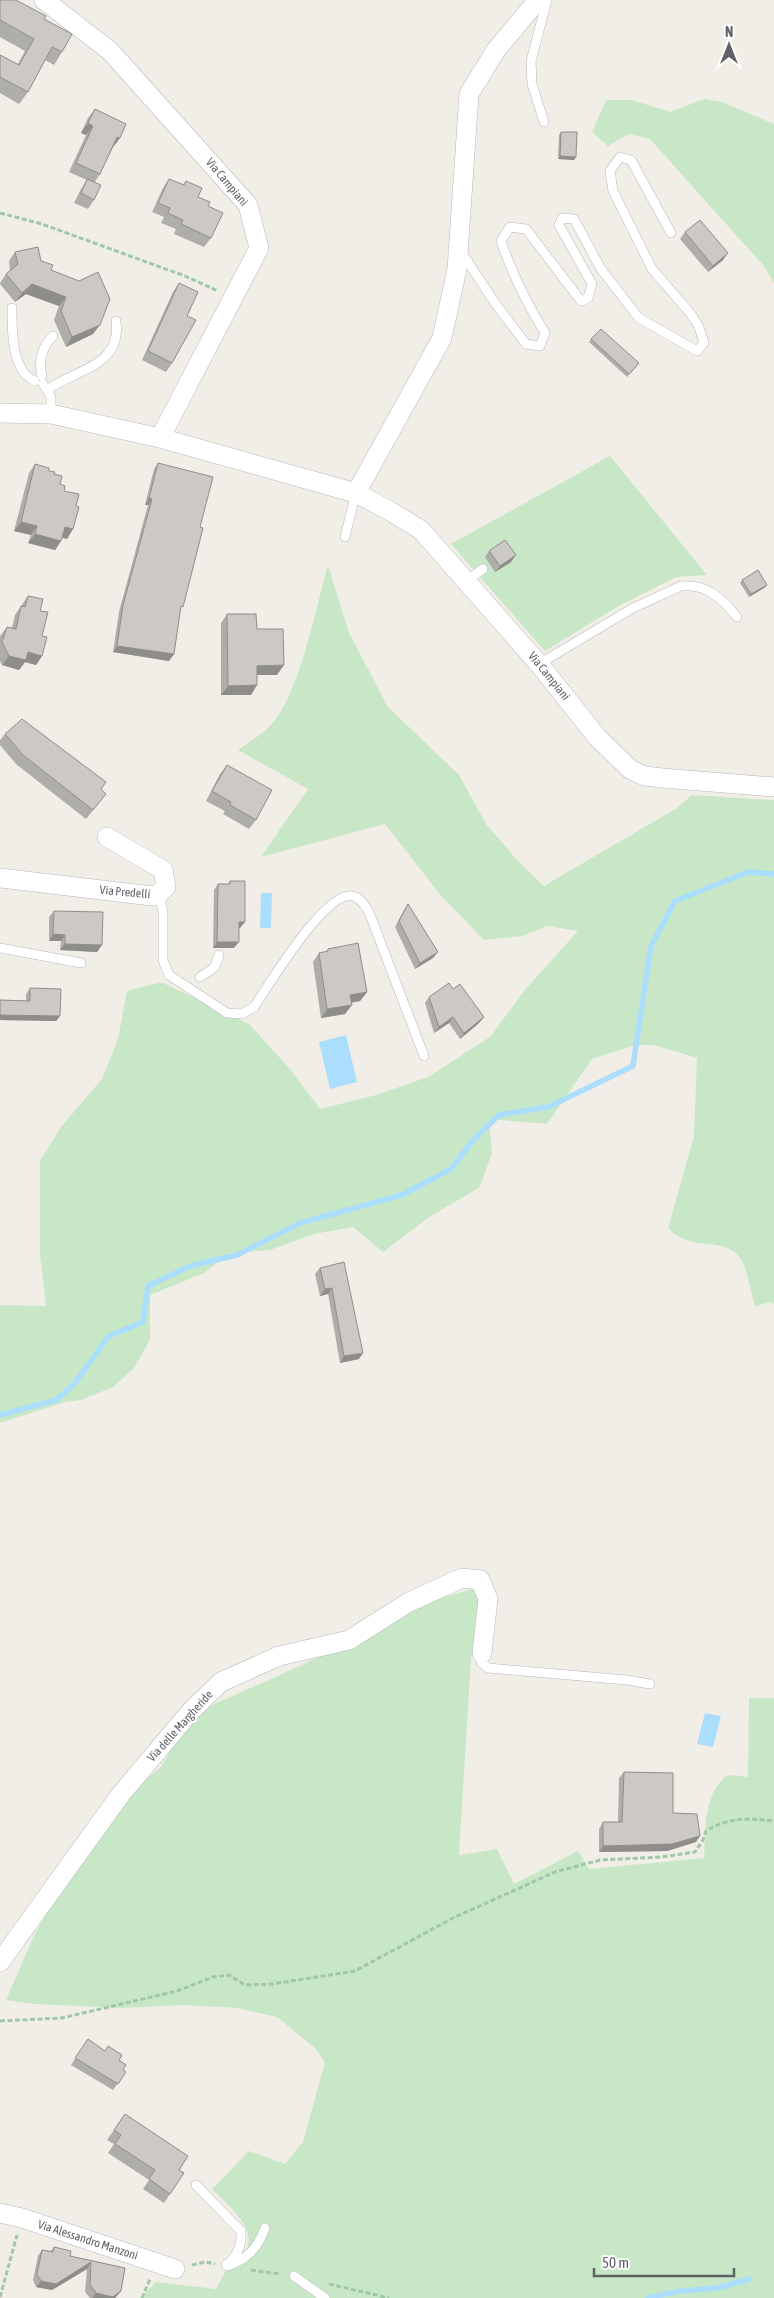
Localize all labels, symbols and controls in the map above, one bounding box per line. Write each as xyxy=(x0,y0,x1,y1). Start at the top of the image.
north arrow xyxy=(704,20,754,70)
text: N xyxy=(725,24,733,40)
street label: Via Campiani xyxy=(203,155,251,209)
street label: Via Campiani xyxy=(525,649,573,703)
street label: Via Predelli xyxy=(99,883,151,901)
street label: Via delle Margheride xyxy=(144,1688,216,1764)
street label: Via Alessandro Manzoni xyxy=(36,2217,140,2263)
scale bar xyxy=(594,2246,734,2278)
text: 50 m xyxy=(602,2254,629,2271)

